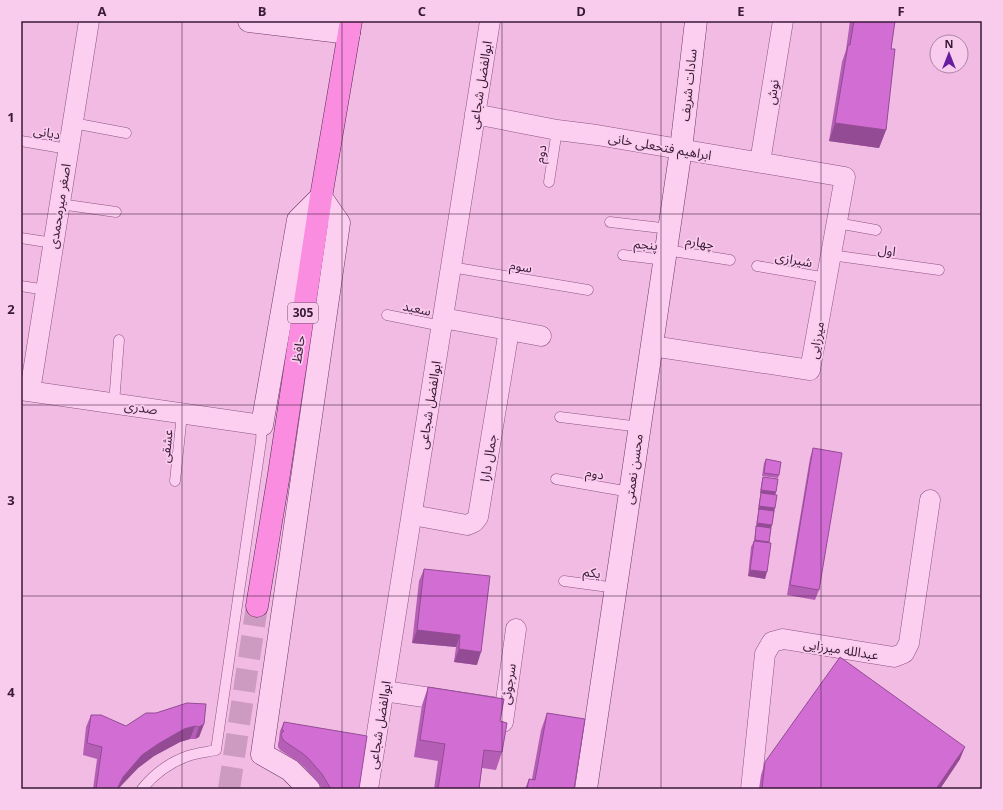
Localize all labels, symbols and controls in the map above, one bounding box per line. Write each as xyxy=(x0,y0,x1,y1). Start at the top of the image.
text: A xyxy=(98,0,107,26)
text: B xyxy=(258,0,267,26)
text: C xyxy=(418,0,426,26)
text: D xyxy=(576,0,586,26)
text: E xyxy=(737,0,745,26)
text: F xyxy=(897,0,905,26)
text: N xyxy=(945,33,953,56)
north arrow xyxy=(929,34,969,74)
street label: ابوالفضل شجاعی xyxy=(460,39,502,131)
street label: سادات شریف xyxy=(671,48,707,123)
street label: نوش xyxy=(757,77,789,107)
text: 1 xyxy=(7,104,15,132)
street label: دیانی xyxy=(31,117,63,149)
street label: ابراهیم فتحعلی خانی xyxy=(606,124,714,170)
street label: دوم xyxy=(526,143,556,165)
street label: اصغر میرمحمدی xyxy=(39,162,81,251)
street label: چهارم xyxy=(684,227,716,259)
street label: پنجم xyxy=(633,230,659,260)
street label: اول xyxy=(876,236,898,266)
street label: شیرازی xyxy=(773,243,815,277)
street label: سوم xyxy=(507,251,534,283)
street label: سعید xyxy=(400,292,434,326)
text: 2 xyxy=(7,296,15,324)
road number: 305 xyxy=(288,303,318,323)
street label: میرزایی xyxy=(800,319,834,361)
street label: حافظ xyxy=(283,333,315,365)
street label: ابوالفضل شجاعی xyxy=(409,359,451,451)
street label: صدری xyxy=(122,392,160,424)
street label: عشقی xyxy=(151,427,183,464)
street label: جمال دارا xyxy=(471,432,507,484)
street label: محسن نعمتی xyxy=(615,432,653,506)
street label: دوم xyxy=(583,459,606,489)
text: 3 xyxy=(7,487,15,515)
street label: یکم xyxy=(581,558,603,588)
street label: عبدالله میرزایی xyxy=(801,630,881,670)
street label: سرجوئی xyxy=(492,662,526,707)
text: 4 xyxy=(7,679,15,707)
street label: ابوالفضل شجاعی xyxy=(359,679,401,771)

